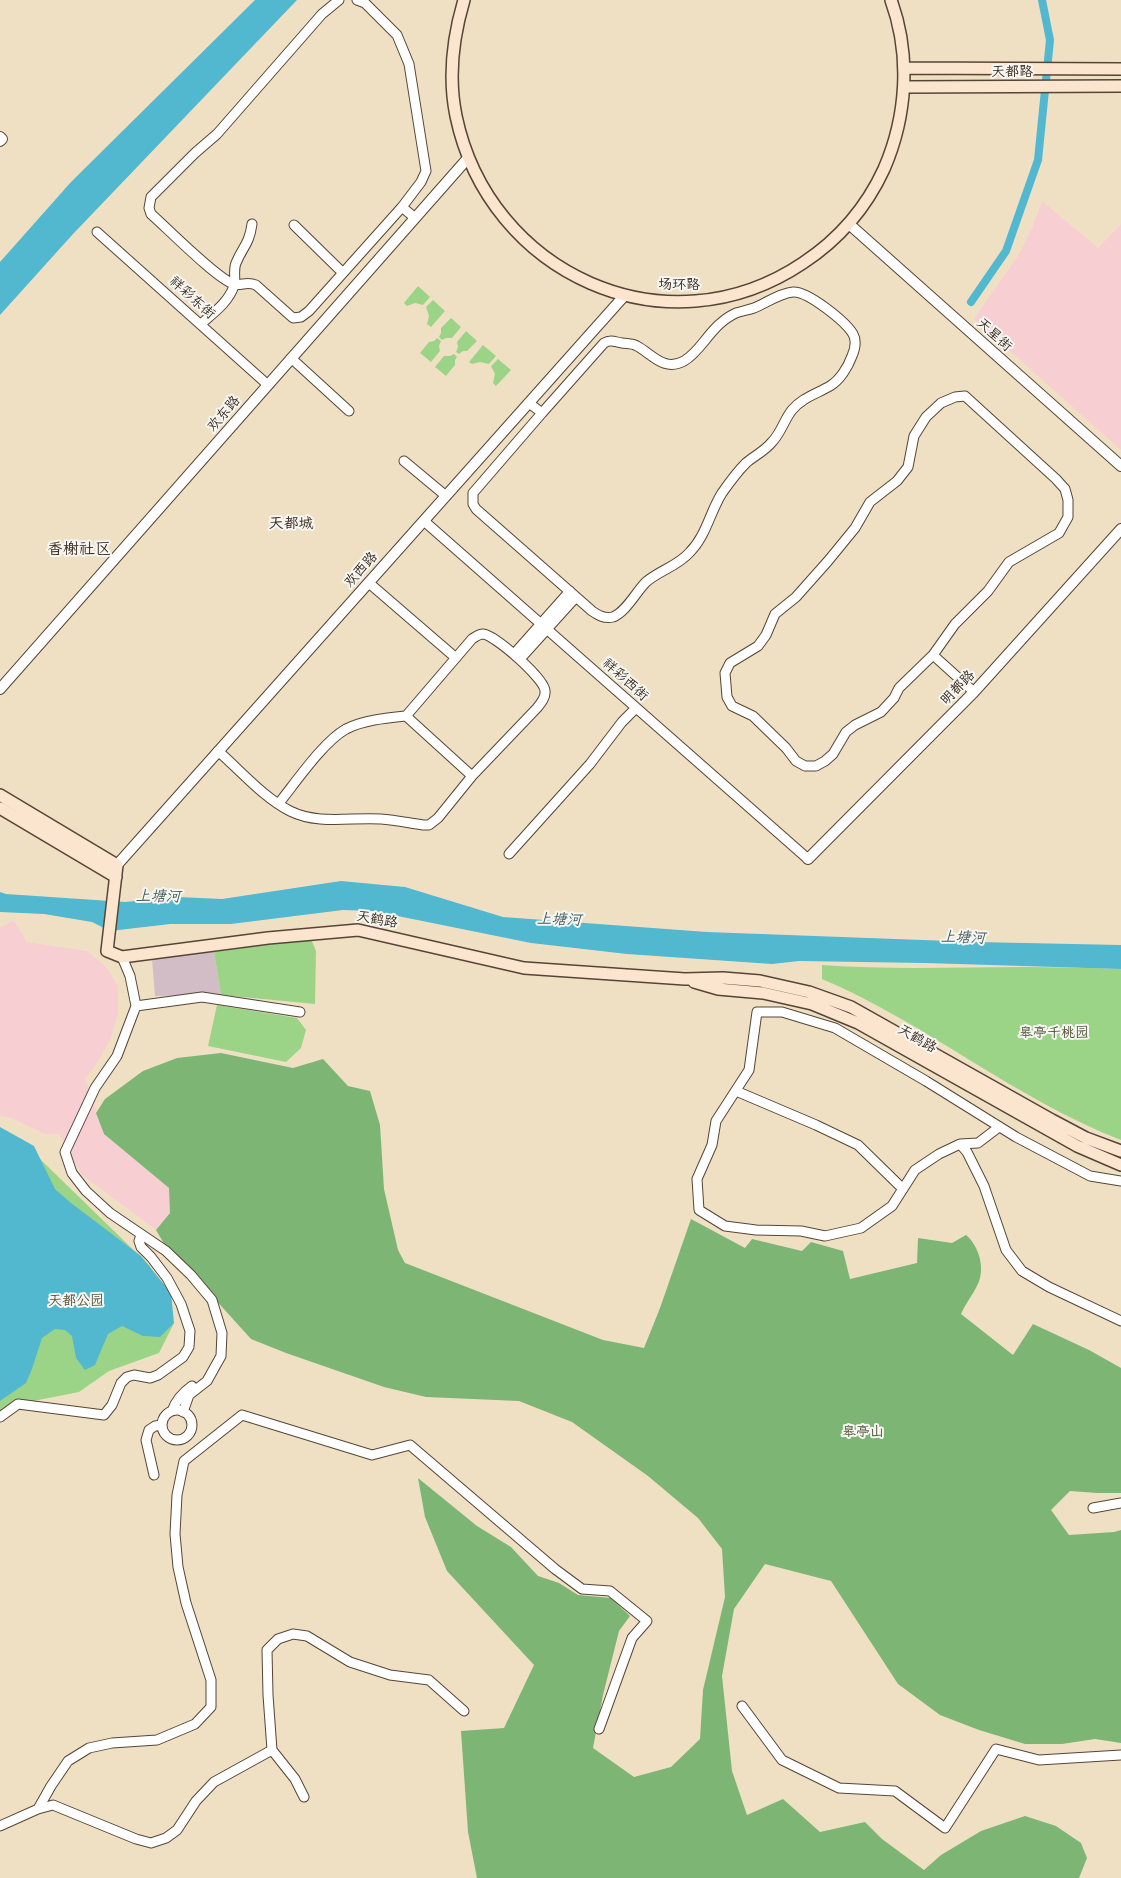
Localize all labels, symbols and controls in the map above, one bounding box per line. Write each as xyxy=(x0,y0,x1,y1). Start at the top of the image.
street label: 天都路 xyxy=(991,64,1033,80)
street label: 祥彩东街 xyxy=(166,273,218,323)
street label: 场环路 xyxy=(658,277,700,293)
street label: 天星街 xyxy=(973,315,1015,355)
street label: 欢东路 xyxy=(204,393,244,435)
district label: 天都城 xyxy=(269,515,313,533)
district label: 香榭社区 xyxy=(47,540,111,560)
street label: 欢西路 xyxy=(341,549,381,591)
street label: 祥彩西街 xyxy=(599,655,651,705)
street label: 明都路 xyxy=(937,667,979,709)
water label: 上塘河 xyxy=(135,888,181,906)
street label: 天鹤路 xyxy=(355,908,399,932)
water label: 上塘河 xyxy=(536,910,582,930)
water label: 上塘河 xyxy=(940,928,986,948)
street label: 天鹤路 xyxy=(895,1021,939,1057)
park label: 皋亭千桃园 xyxy=(1019,1025,1089,1041)
park label: 天都公园 xyxy=(48,1293,104,1309)
park label: 皋亭山 xyxy=(842,1424,884,1440)

